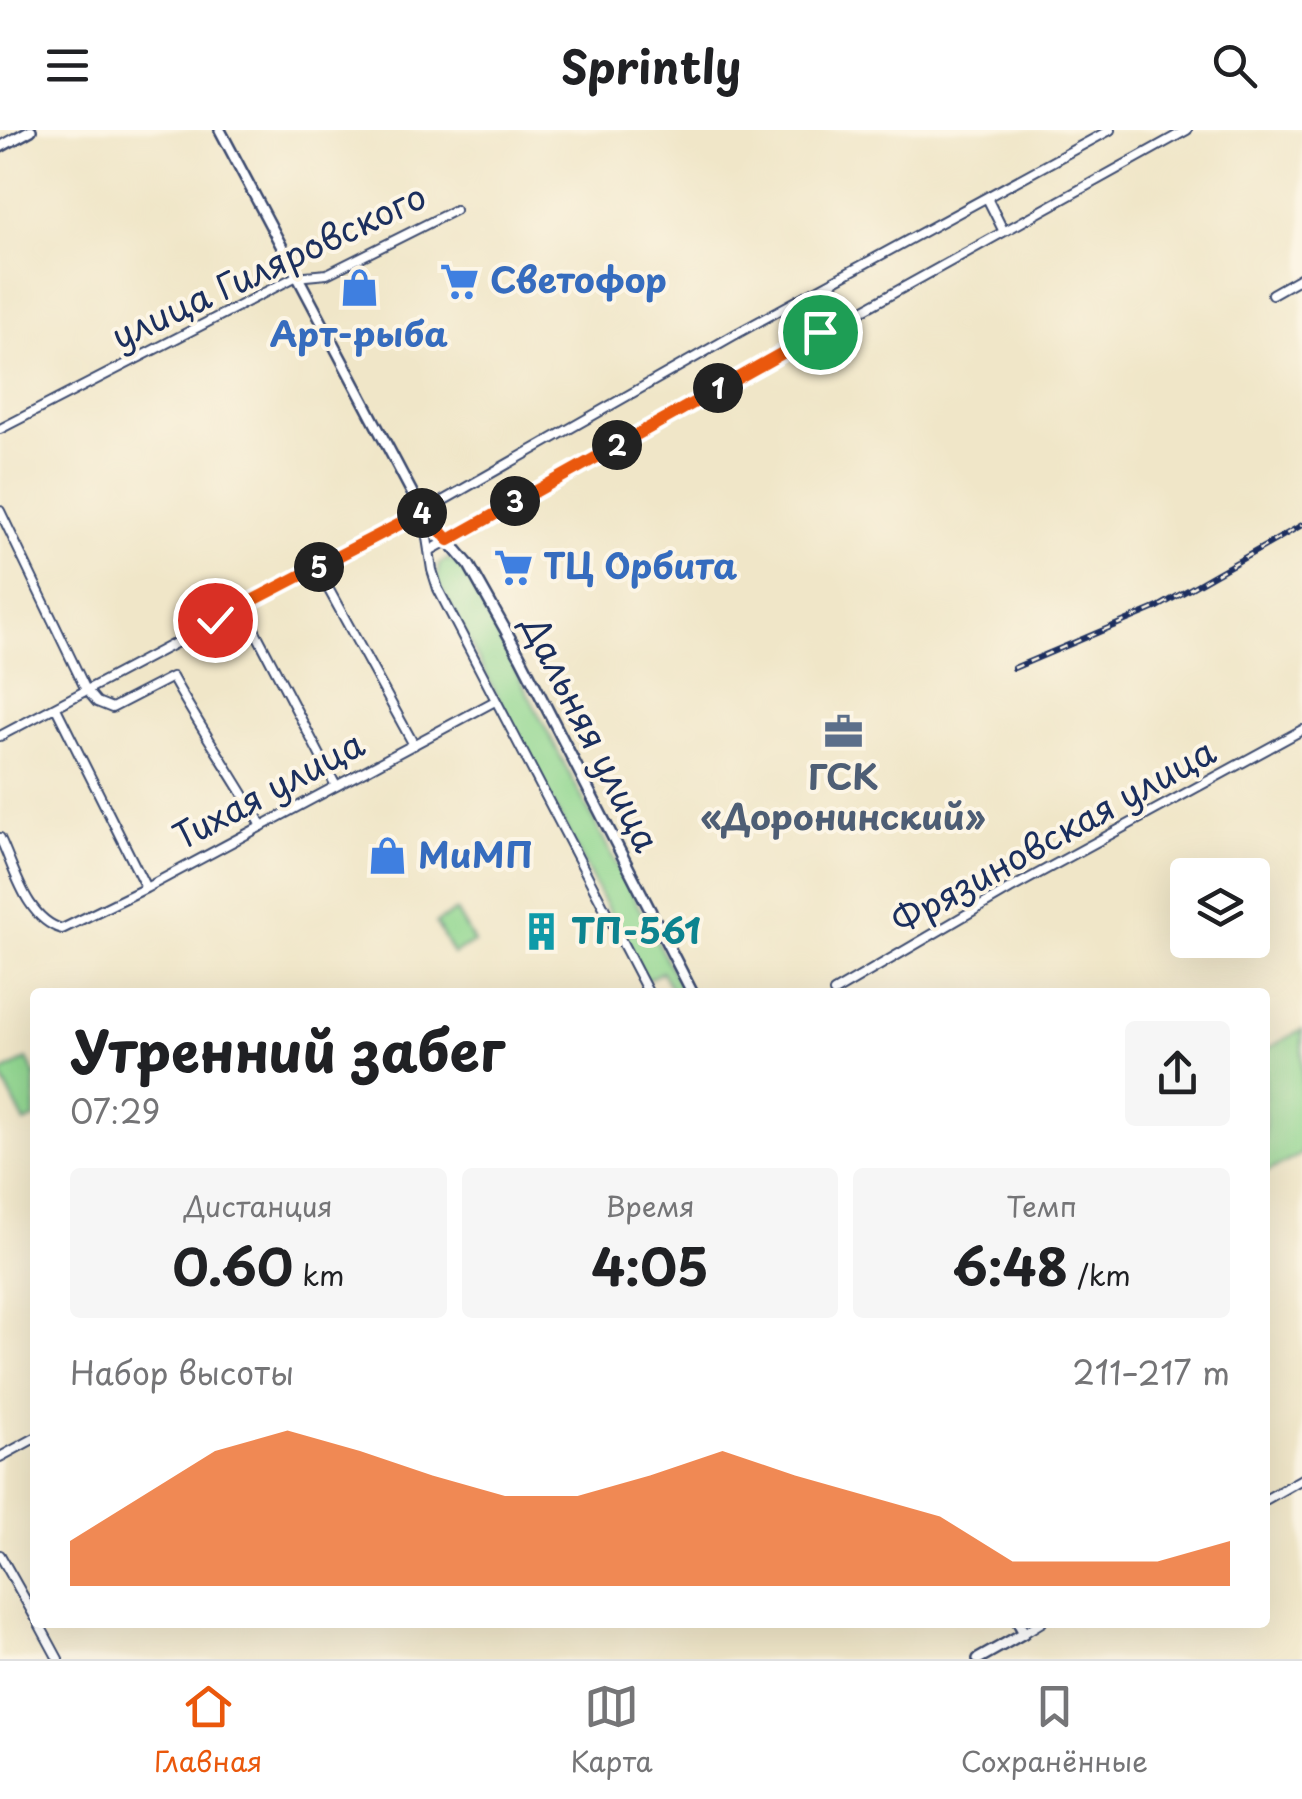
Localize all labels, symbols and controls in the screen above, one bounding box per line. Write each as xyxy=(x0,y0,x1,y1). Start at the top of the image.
text: Sprintly xyxy=(561,31,741,99)
icon: menu xyxy=(40,38,95,93)
icon: search xyxy=(1207,38,1262,93)
street label: улица Гиляровского xyxy=(102,168,434,361)
place label: Светофор xyxy=(490,252,667,305)
supermarket icon: Светофор xyxy=(439,260,481,302)
shop icon: Арт-рыба xyxy=(338,267,380,309)
pin xyxy=(778,290,863,375)
icon: arrive xyxy=(793,305,848,360)
place label: Арт-рыба xyxy=(270,306,448,359)
pin: 1 xyxy=(693,363,743,413)
text: 1 xyxy=(711,366,725,409)
pin: 2 xyxy=(592,420,642,470)
text: 2 xyxy=(607,423,627,466)
pin: 3 xyxy=(490,476,540,526)
text: 3 xyxy=(506,479,524,522)
pin: 4 xyxy=(397,488,447,538)
text: 4 xyxy=(412,491,432,534)
place label: ТЦ Орбита xyxy=(543,538,737,591)
pin: 5 xyxy=(294,542,344,592)
text: 5 xyxy=(310,545,328,588)
supermarket icon: ТЦ Орбита xyxy=(492,546,534,588)
pin xyxy=(173,578,258,663)
icon: check xyxy=(188,593,243,648)
street label: Дальняя улица xyxy=(509,605,675,860)
office icon: ГСК «Доронинский» xyxy=(822,710,864,752)
street label: Тихая улица xyxy=(163,716,373,861)
street label: Фрязиновская улица xyxy=(881,724,1224,946)
place label: ГСК «Доронинский» xyxy=(700,749,986,842)
place label: МиМП xyxy=(418,827,533,880)
shop icon: МиМП xyxy=(367,835,409,877)
map controls xyxy=(1170,858,1270,958)
button: layers xyxy=(1170,858,1270,958)
place label: ТП-561 xyxy=(571,903,701,956)
building icon: ТП-561 xyxy=(520,911,562,953)
text: Утренний забег xyxy=(70,1008,505,1091)
button: share xyxy=(1125,1021,1230,1126)
text: 07:29 xyxy=(70,1087,160,1135)
text: Дистанция xyxy=(184,1184,333,1227)
text: Время xyxy=(605,1184,695,1227)
text: Темп xyxy=(1006,1184,1077,1227)
text: 0.60 xyxy=(172,1227,293,1303)
text: 4:05 xyxy=(591,1227,709,1303)
text: 6:48 xyxy=(953,1227,1068,1303)
text: km xyxy=(293,1253,344,1296)
text: /km xyxy=(1068,1253,1131,1296)
text: Набор высоты xyxy=(70,1348,294,1396)
text: 211–217 m xyxy=(1072,1348,1230,1396)
tab: Главная xyxy=(154,1679,262,1782)
tab: Карта xyxy=(571,1679,653,1782)
tab: Сохранённые xyxy=(961,1679,1148,1782)

